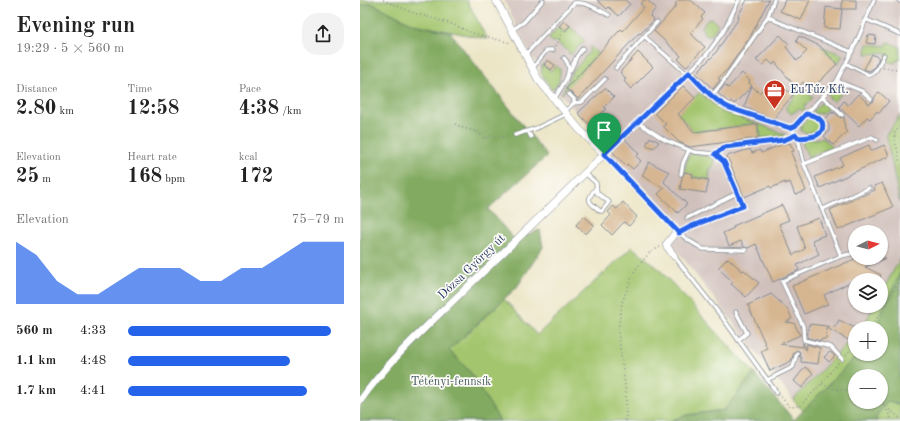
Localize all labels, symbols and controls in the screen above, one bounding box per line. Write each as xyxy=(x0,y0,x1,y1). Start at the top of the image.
button: share xyxy=(302,13,344,55)
text: Evening run xyxy=(16,15,135,37)
text: 19:29 · 5 × 560 m xyxy=(16,42,124,55)
office icon: EuTűz Kft. xyxy=(762,77,788,110)
text: Distance xyxy=(16,84,57,95)
text: Time xyxy=(127,84,152,95)
text: Pace xyxy=(239,84,261,95)
place label: EuTűz Kft. xyxy=(790,84,849,96)
text: 2.80 xyxy=(16,99,56,119)
text: 12:58 xyxy=(127,99,179,119)
text: 4:38 xyxy=(239,99,279,119)
text: km xyxy=(56,106,74,117)
text: /km xyxy=(279,106,302,117)
pin xyxy=(587,113,621,154)
icon: arrive xyxy=(593,119,615,141)
text: Elevation xyxy=(16,152,61,163)
text: Heart rate xyxy=(127,152,177,163)
text: kcal xyxy=(239,152,258,163)
text: 25 xyxy=(16,167,39,187)
text: 168 xyxy=(127,167,162,187)
text: 172 xyxy=(239,167,273,187)
text: m xyxy=(39,174,51,185)
text: bpm xyxy=(162,174,185,185)
text: Elevation xyxy=(16,213,69,226)
text: 75–79 m xyxy=(292,213,344,226)
north arrow xyxy=(848,225,888,265)
map controls xyxy=(848,225,888,409)
street label: Dózsa György út xyxy=(436,232,508,302)
button: layers xyxy=(848,273,888,313)
button: + xyxy=(848,321,888,361)
text: 560 m xyxy=(16,324,53,337)
text: 4:33 xyxy=(80,324,106,337)
text: 1.1 km xyxy=(16,354,56,367)
text: 4:48 xyxy=(80,354,106,367)
button: − xyxy=(848,369,888,409)
park label: Tétényi-fennsík xyxy=(411,376,491,388)
text: 1.7 km xyxy=(16,384,56,397)
text: 4:41 xyxy=(80,384,106,397)

